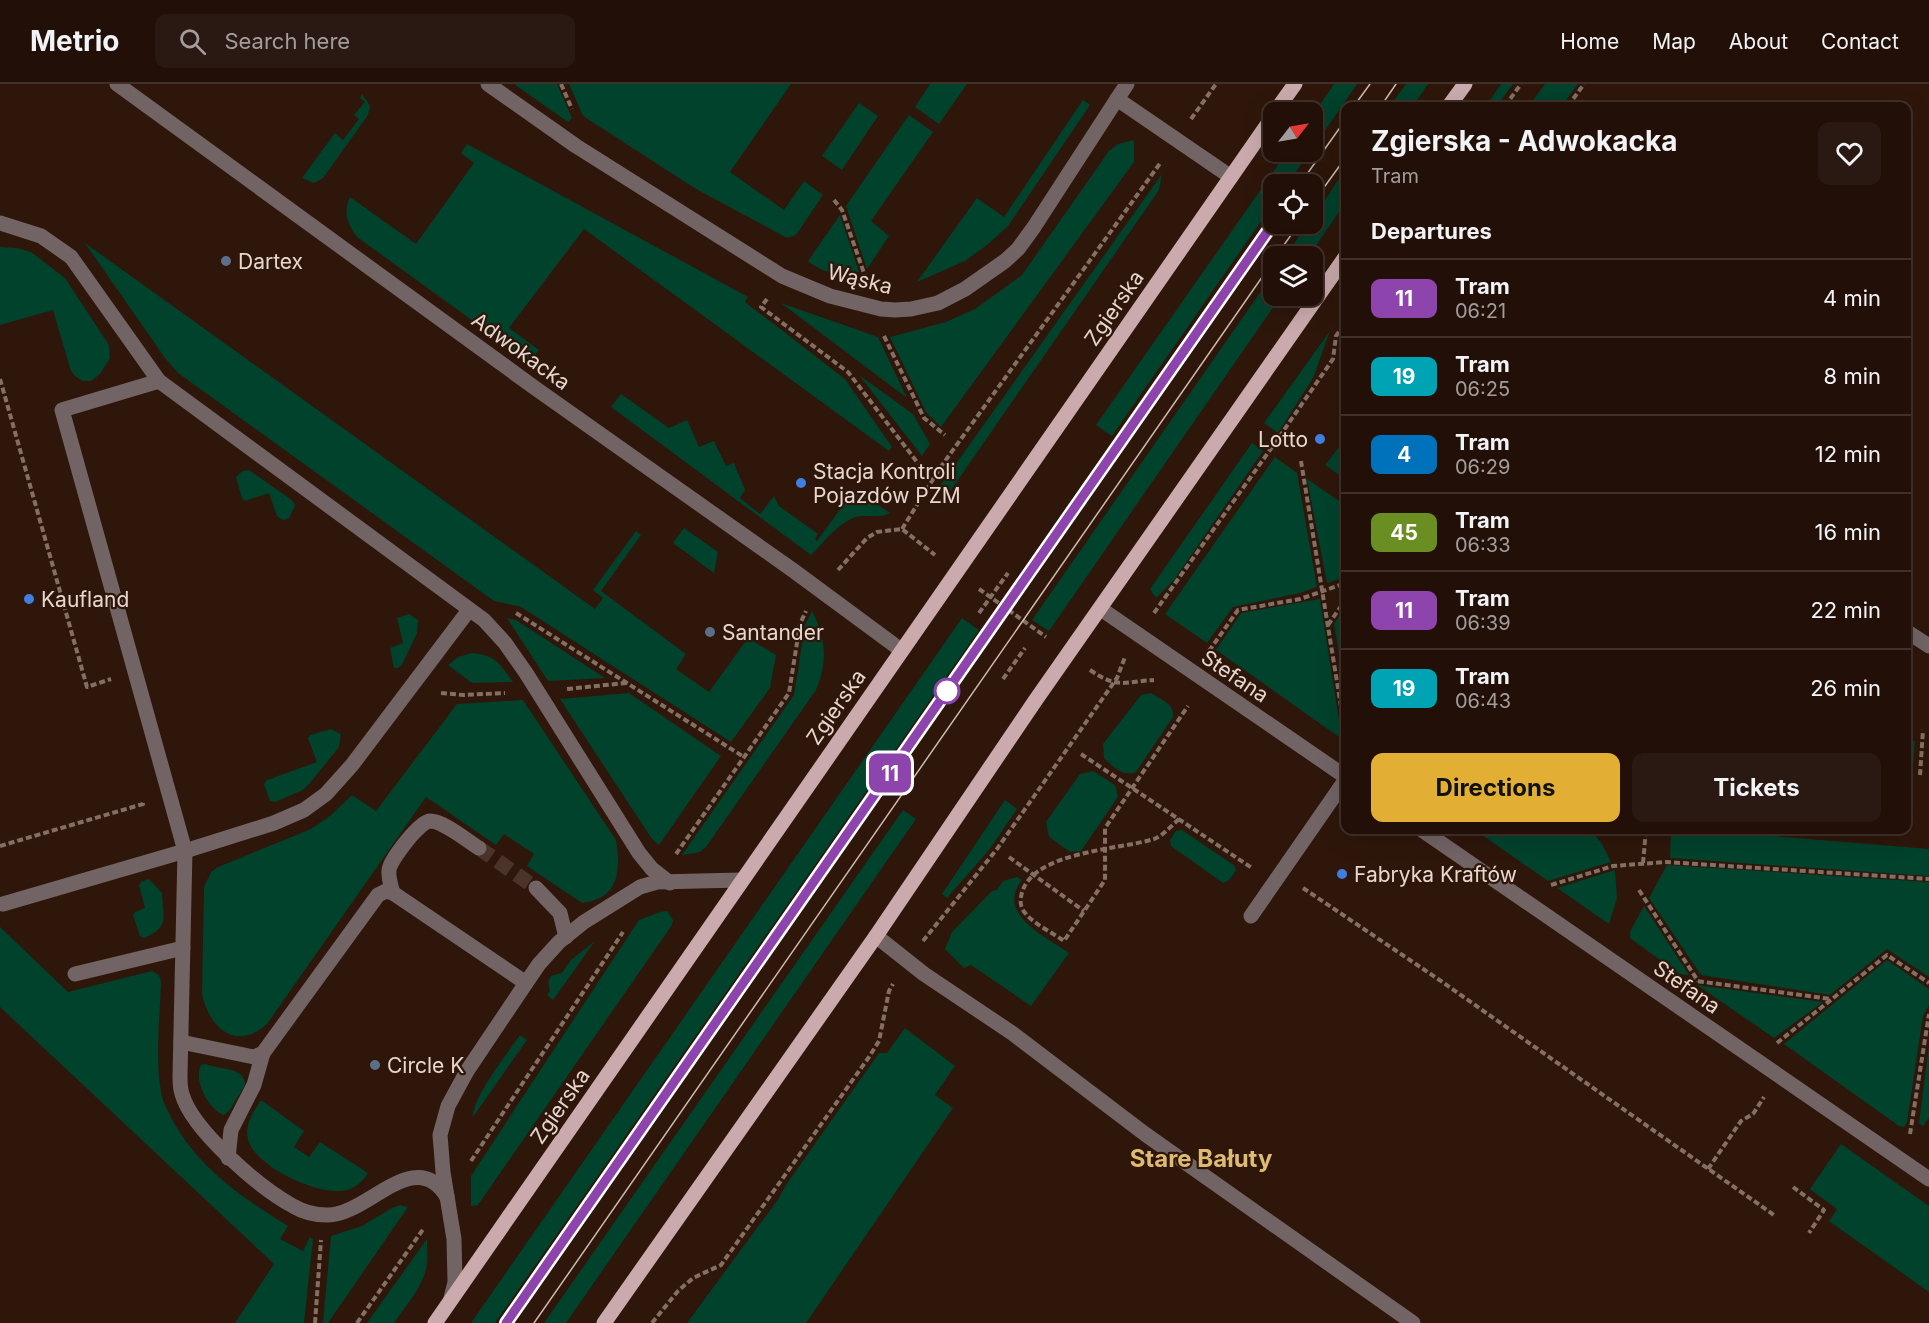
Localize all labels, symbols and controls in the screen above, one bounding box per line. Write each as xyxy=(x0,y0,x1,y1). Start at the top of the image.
search box xyxy=(155,14,575,68)
text: Metrio xyxy=(30,24,119,58)
icon: search xyxy=(176,25,209,58)
text: Search here xyxy=(224,28,350,54)
text: Home xyxy=(1560,29,1619,54)
text: Map xyxy=(1652,29,1696,54)
text: About xyxy=(1729,29,1788,54)
text: Contact xyxy=(1821,29,1899,54)
north arrow xyxy=(1263,102,1323,162)
map controls xyxy=(1263,102,1323,306)
button: heart xyxy=(1818,122,1881,185)
text: Zgierska - Adwokacka xyxy=(1371,124,1677,158)
text: Tram xyxy=(1371,164,1419,188)
button: locate xyxy=(1263,174,1323,234)
text: Departures xyxy=(1371,218,1492,244)
button: layers xyxy=(1263,246,1323,306)
place label: Dartex xyxy=(238,249,303,274)
marker: Dartex xyxy=(219,254,233,268)
street label: Wąska xyxy=(825,259,895,299)
street label: Zgierska xyxy=(1079,266,1149,350)
text: Tram xyxy=(1455,273,1510,299)
text: 4 min xyxy=(1823,285,1881,311)
text: 11 xyxy=(1395,286,1413,311)
text: 06:21 xyxy=(1455,299,1506,323)
street label: Adwokacka xyxy=(467,307,575,395)
text: Tram xyxy=(1455,351,1510,377)
text: 8 min xyxy=(1824,363,1881,389)
text: 19 xyxy=(1393,364,1415,389)
text: 06:25 xyxy=(1455,377,1510,401)
place label: Lotto xyxy=(1258,427,1308,452)
text: Tram xyxy=(1455,429,1510,455)
marker: Lotto xyxy=(1313,432,1327,446)
text: 12 min xyxy=(1815,441,1881,467)
text: 4 xyxy=(1397,442,1411,467)
text: 06:29 xyxy=(1455,455,1510,479)
place label: Stacja Kontroli Pojazdów PZM xyxy=(813,459,961,508)
marker: Stacja Kontroli Pojazdów PZM xyxy=(794,476,808,490)
text: Tram xyxy=(1455,507,1510,533)
text: 16 min xyxy=(1815,519,1881,545)
text: 45 xyxy=(1390,520,1418,545)
text: 06:33 xyxy=(1455,533,1511,557)
text: Tram xyxy=(1455,585,1510,611)
place label: Kaufland xyxy=(41,587,129,612)
marker: Kaufland xyxy=(22,592,36,606)
text: 22 min xyxy=(1810,597,1881,623)
text: 11 xyxy=(1395,598,1413,623)
text: 06:39 xyxy=(1455,611,1511,635)
place label: Santander xyxy=(722,620,824,645)
marker: Santander xyxy=(703,625,717,639)
street label: Stefana xyxy=(1197,644,1273,708)
text: Tram xyxy=(1455,663,1510,689)
street label: Zgierska xyxy=(801,665,871,749)
text: 26 min xyxy=(1810,675,1881,701)
text: 19 xyxy=(1393,676,1415,701)
unlabelled marker xyxy=(934,678,960,704)
text: 06:43 xyxy=(1455,689,1511,713)
button: Directions xyxy=(1371,753,1620,822)
button: Tickets xyxy=(1632,753,1881,822)
line badge: 11 xyxy=(863,754,917,792)
text: 11 xyxy=(881,761,899,786)
place label: Fabryka Kraftów xyxy=(1354,862,1517,887)
marker: Fabryka Kraftów xyxy=(1335,867,1349,881)
street label: Stefana xyxy=(1649,955,1725,1019)
place label: Circle K xyxy=(387,1053,464,1078)
marker: Circle K xyxy=(368,1058,382,1072)
street label: Zgierska xyxy=(525,1064,595,1148)
district label: Stare Bałuty xyxy=(1130,1144,1273,1173)

